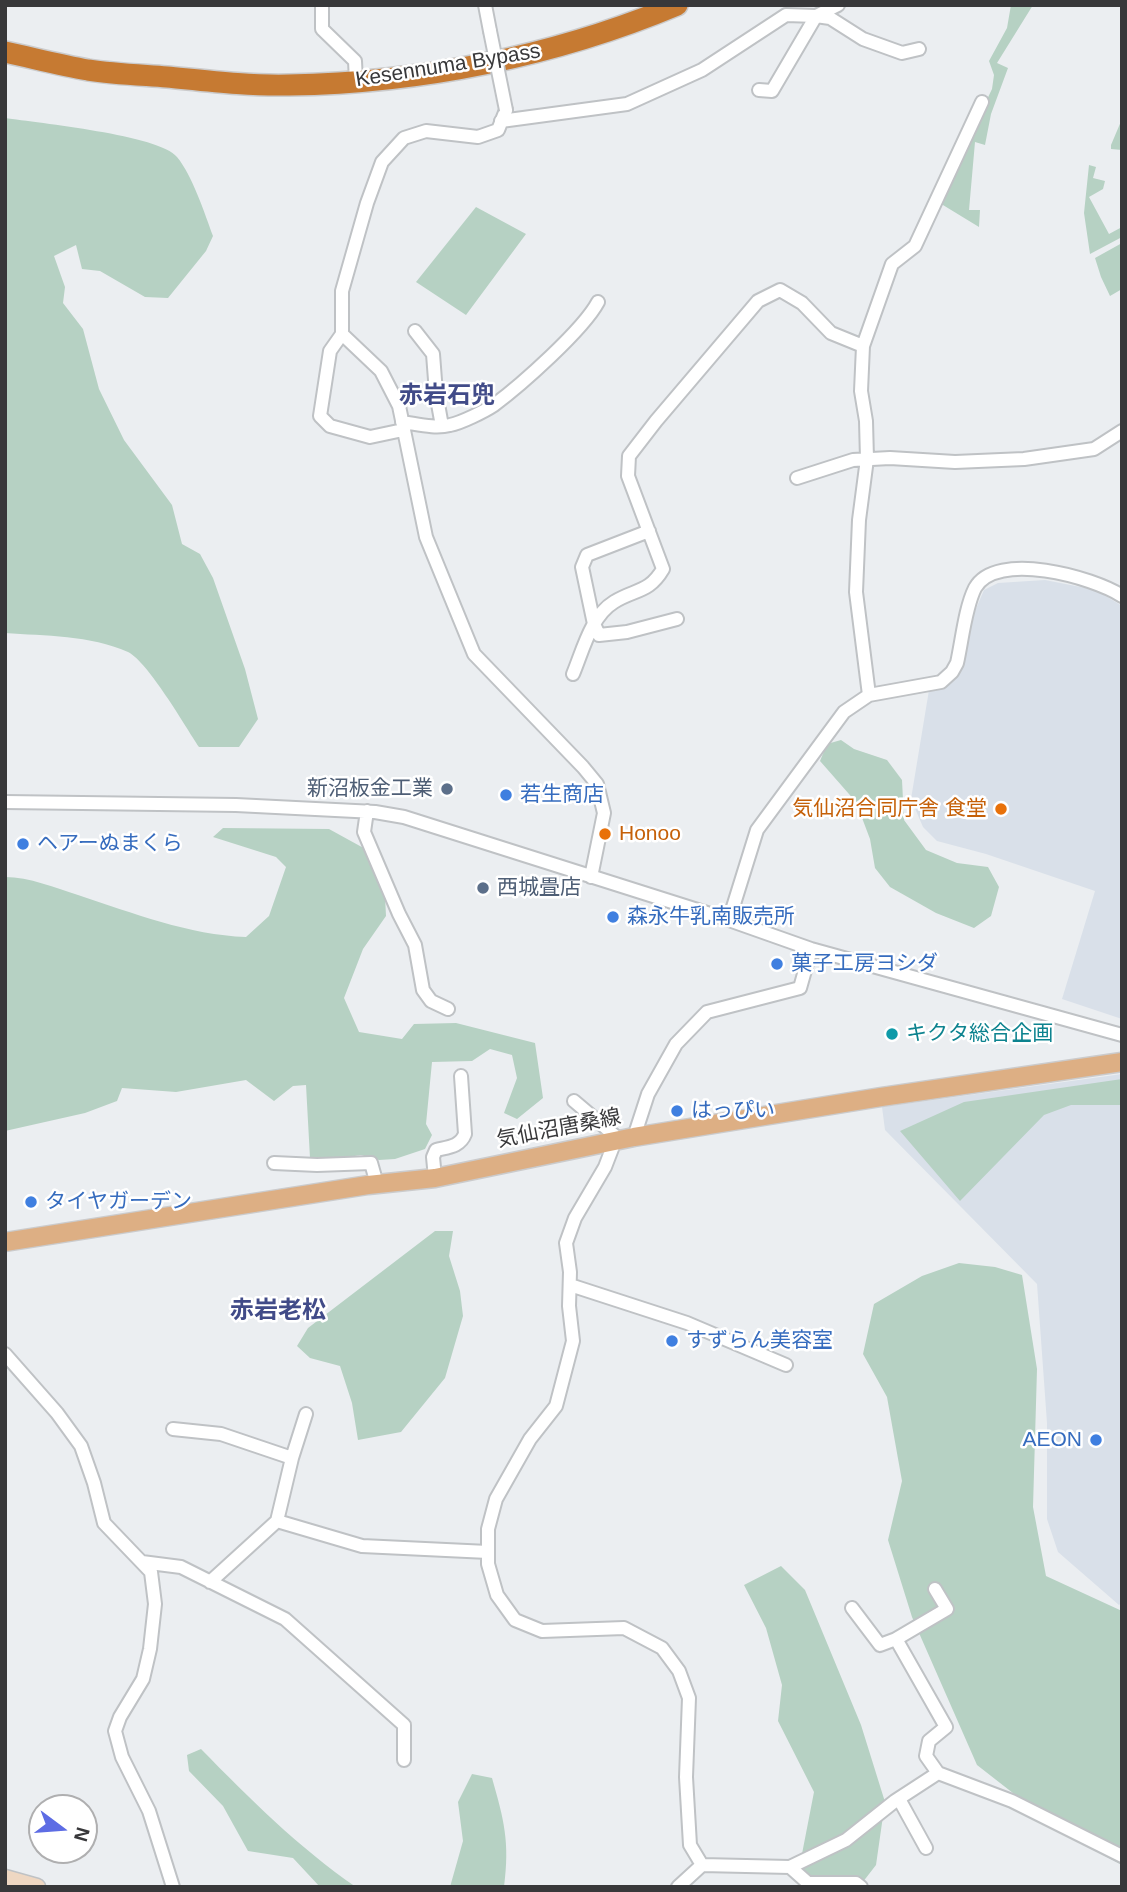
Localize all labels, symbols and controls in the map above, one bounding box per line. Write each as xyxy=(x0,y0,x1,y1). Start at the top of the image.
street label: Kesennuma Bypass xyxy=(354,39,542,93)
district label: 赤岩石兜 xyxy=(399,382,495,410)
place label: 新沼板金工業 xyxy=(307,776,433,802)
marker: 新沼板金工業 xyxy=(439,781,455,797)
place label: 若生商店 xyxy=(520,782,604,808)
marker: 若生商店 xyxy=(498,787,514,803)
place label: 気仙沼合同庁舎 食堂 xyxy=(792,796,987,822)
marker: 気仙沼合同庁舎 食堂 xyxy=(993,801,1009,817)
place label: Honoo xyxy=(619,821,681,847)
marker: Honoo xyxy=(597,826,613,842)
place label: ヘアーぬまくら xyxy=(37,831,183,857)
marker: ヘアーぬまくら xyxy=(15,836,31,852)
place label: 西城畳店 xyxy=(497,875,581,901)
marker: 西城畳店 xyxy=(475,880,491,896)
place label: 森永牛乳南販売所 xyxy=(627,904,795,930)
marker: 森永牛乳南販売所 xyxy=(605,909,621,925)
place label: 菓子工房ヨシダ xyxy=(791,951,938,977)
marker: 菓子工房ヨシダ xyxy=(769,956,785,972)
place label: キクタ総合企画 xyxy=(906,1021,1053,1047)
marker: キクタ総合企画 xyxy=(884,1026,900,1042)
place label: はっぴい xyxy=(691,1098,775,1124)
marker: はっぴい xyxy=(669,1103,685,1119)
street label: 気仙沼唐桑線 xyxy=(495,1105,623,1153)
place label: タイヤガーデン xyxy=(45,1189,192,1215)
marker: タイヤガーデン xyxy=(23,1194,39,1210)
district label: 赤岩老松 xyxy=(230,1297,326,1325)
place label: すずらん美容室 xyxy=(686,1328,833,1354)
marker: すずらん美容室 xyxy=(664,1333,680,1349)
place label: AEON xyxy=(1022,1427,1082,1453)
marker: AEON xyxy=(1088,1432,1104,1448)
north arrow xyxy=(28,1794,98,1864)
text: N xyxy=(70,1825,94,1844)

